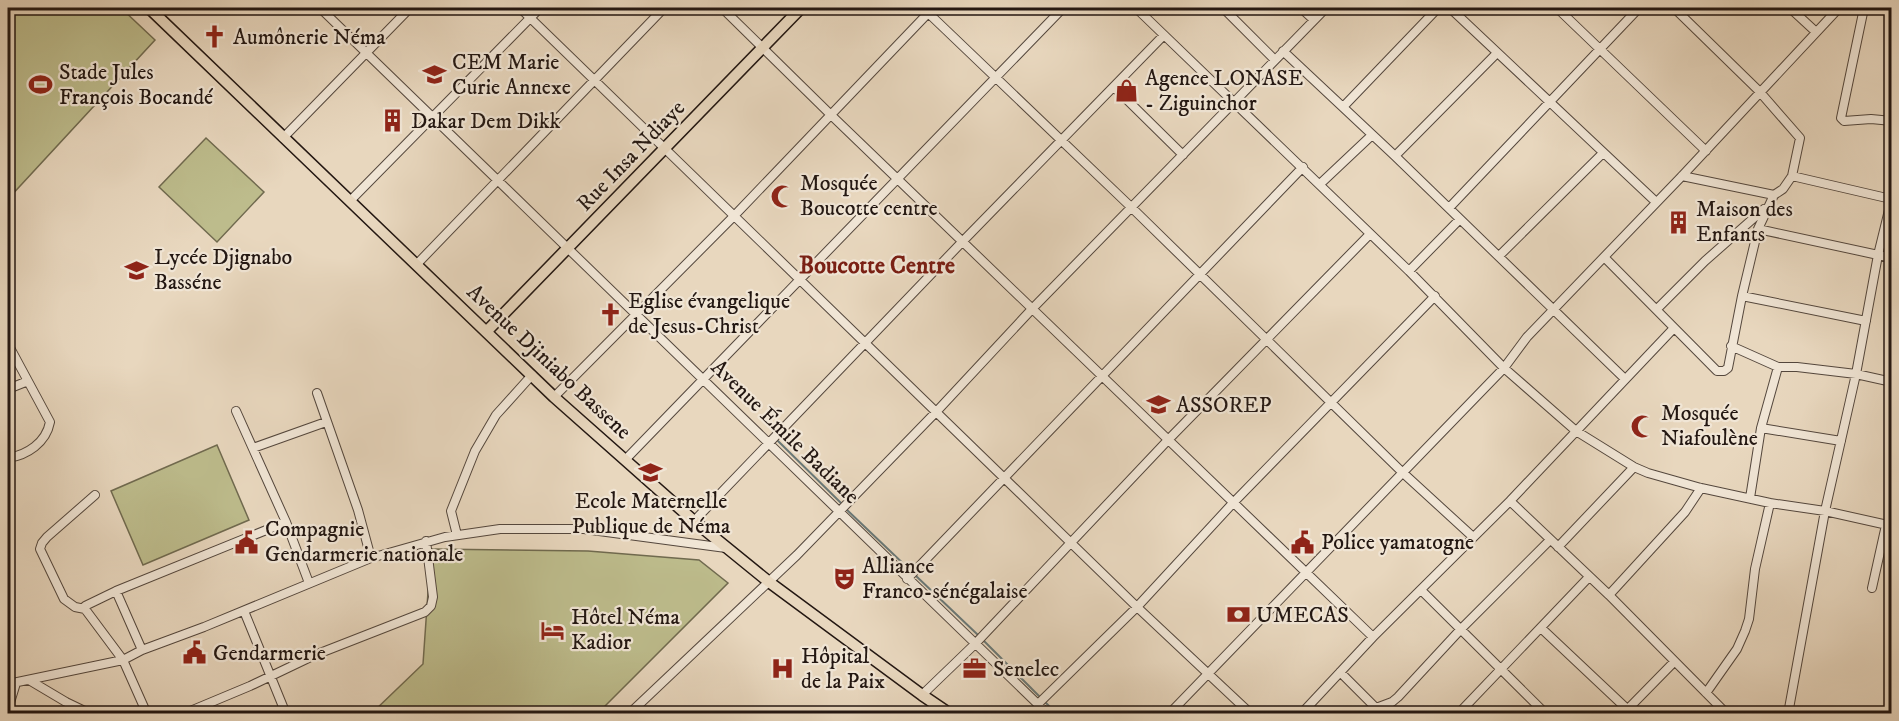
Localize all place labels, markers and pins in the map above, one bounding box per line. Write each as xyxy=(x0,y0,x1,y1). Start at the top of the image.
church icon: Aumônerie Néma xyxy=(202,24,228,50)
place label: Aumônerie Néma xyxy=(233,24,386,51)
place label: CEM Marie Curie Annexe xyxy=(452,49,571,101)
place label: Stade Jules François Bocandé xyxy=(59,59,213,111)
school or university icon: CEM Marie Curie Annexe xyxy=(421,62,447,88)
place label: Agence LONASE - Ziguinchor xyxy=(1145,65,1303,117)
sports icon: Stade Jules François Bocandé xyxy=(28,72,54,98)
shop icon: Agence LONASE - Ziguinchor xyxy=(1114,78,1140,104)
building icon: Dakar Dem Dikk xyxy=(380,108,406,134)
place label: Dakar Dem Dikk xyxy=(411,108,561,135)
place label: Mosquée Boucotte centre xyxy=(800,170,938,222)
mosque icon: Mosquée Boucotte centre xyxy=(769,183,795,209)
place label: Maison des Enfants xyxy=(1696,196,1793,248)
building icon: Maison des Enfants xyxy=(1665,209,1691,235)
place label: Lycée Djignabo Basséne xyxy=(154,244,292,296)
school or university icon: Lycée Djignabo Basséne xyxy=(123,257,149,283)
place label: Eglise évangelique de Jesus-Christ xyxy=(628,288,790,340)
church icon: Eglise évangelique de Jesus-Christ xyxy=(597,301,623,327)
school or university icon: ASSOREP xyxy=(1145,392,1171,418)
place label: ASSOREP xyxy=(1176,392,1272,419)
place label: Mosquée Niafoulène xyxy=(1661,400,1758,452)
mosque icon: Mosquée Niafoulène xyxy=(1630,413,1656,439)
school or university icon: Ecole Maternelle Publique de Néma xyxy=(638,459,664,485)
place label: Ecole Maternelle Publique de Néma xyxy=(572,488,731,540)
place label: Compagnie Gendarmerie nationale xyxy=(265,516,463,568)
public building icon: Compagnie Gendarmerie nationale xyxy=(234,529,260,555)
public building icon: Police yamatogne xyxy=(1290,529,1316,555)
place label: Police yamatogne xyxy=(1321,529,1474,556)
place label: Alliance Franco-sénégalaise xyxy=(862,553,1028,605)
theatre icon: Alliance Franco-sénégalaise xyxy=(831,566,857,592)
bank icon: UMECAS xyxy=(1225,602,1251,628)
place label: UMECAS xyxy=(1256,602,1349,629)
place label: Hôtel Néma Kadior xyxy=(571,604,681,656)
hotel icon: Hôtel Néma Kadior xyxy=(540,617,566,643)
public building icon: Gendarmerie xyxy=(182,640,208,666)
place label: Gendarmerie xyxy=(213,640,326,667)
place label: Hôpital de la Paix xyxy=(801,643,885,695)
hospital icon: Hôpital de la Paix xyxy=(770,656,796,682)
office icon: Senelec xyxy=(962,656,988,682)
place label: Senelec xyxy=(993,656,1059,683)

